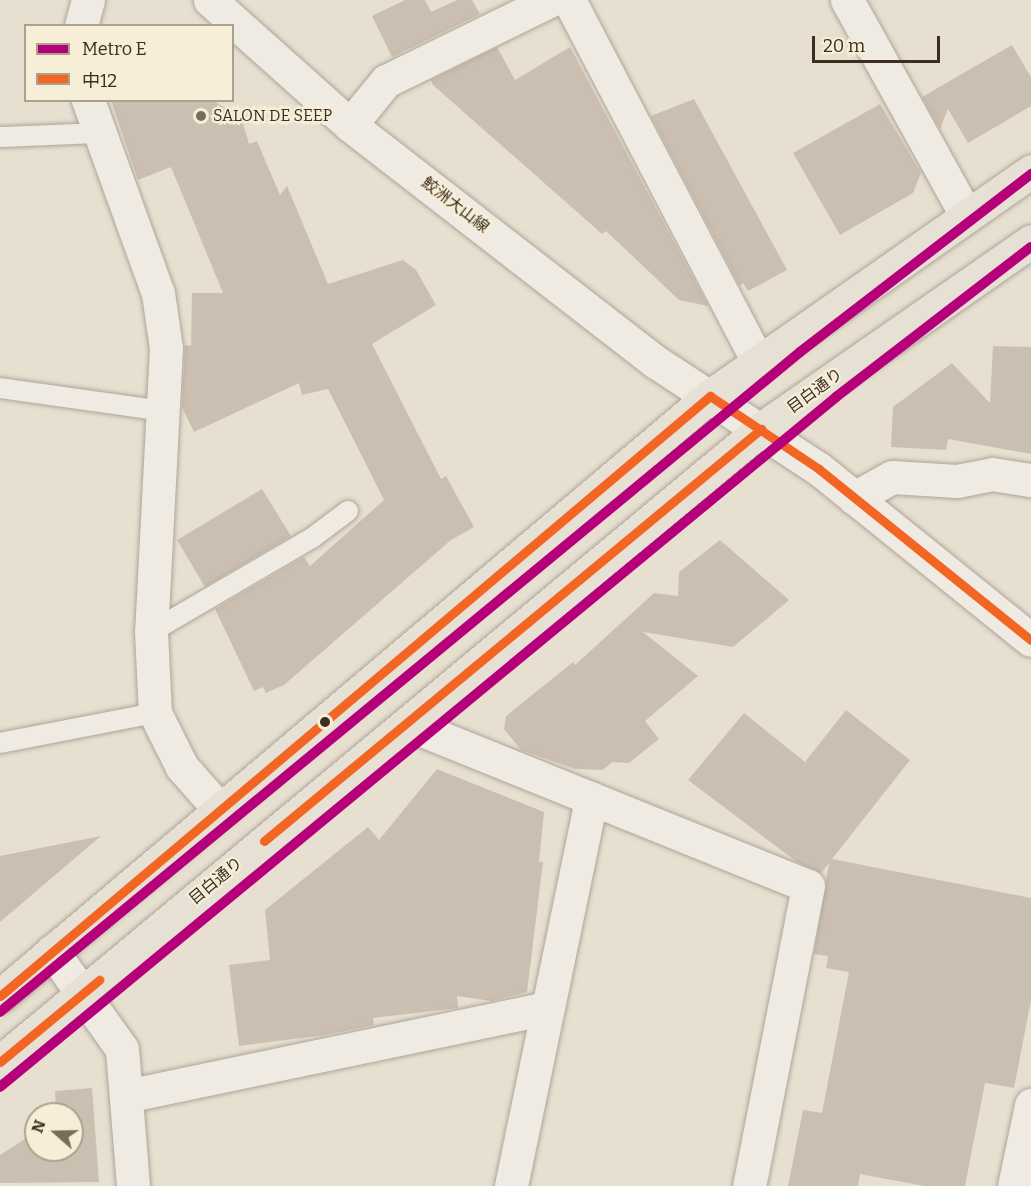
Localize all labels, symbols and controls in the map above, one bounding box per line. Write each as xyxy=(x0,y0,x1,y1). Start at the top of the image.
legend xyxy=(24,24,234,102)
scale bar xyxy=(815,24,942,62)
text: 20 m xyxy=(823,35,865,57)
text: Metro E xyxy=(82,38,147,60)
text: 中12 xyxy=(82,70,117,92)
place label: SALON DE SEEP xyxy=(213,106,332,126)
marker: SALON DE SEEP xyxy=(194,109,208,123)
street label: 鮫洲大山線 xyxy=(418,173,492,237)
street label: 目白通り xyxy=(783,364,847,418)
unlabelled marker xyxy=(319,716,331,728)
street label: 目白通り xyxy=(185,853,247,909)
north arrow xyxy=(24,1102,84,1162)
text: N xyxy=(27,1117,50,1135)

